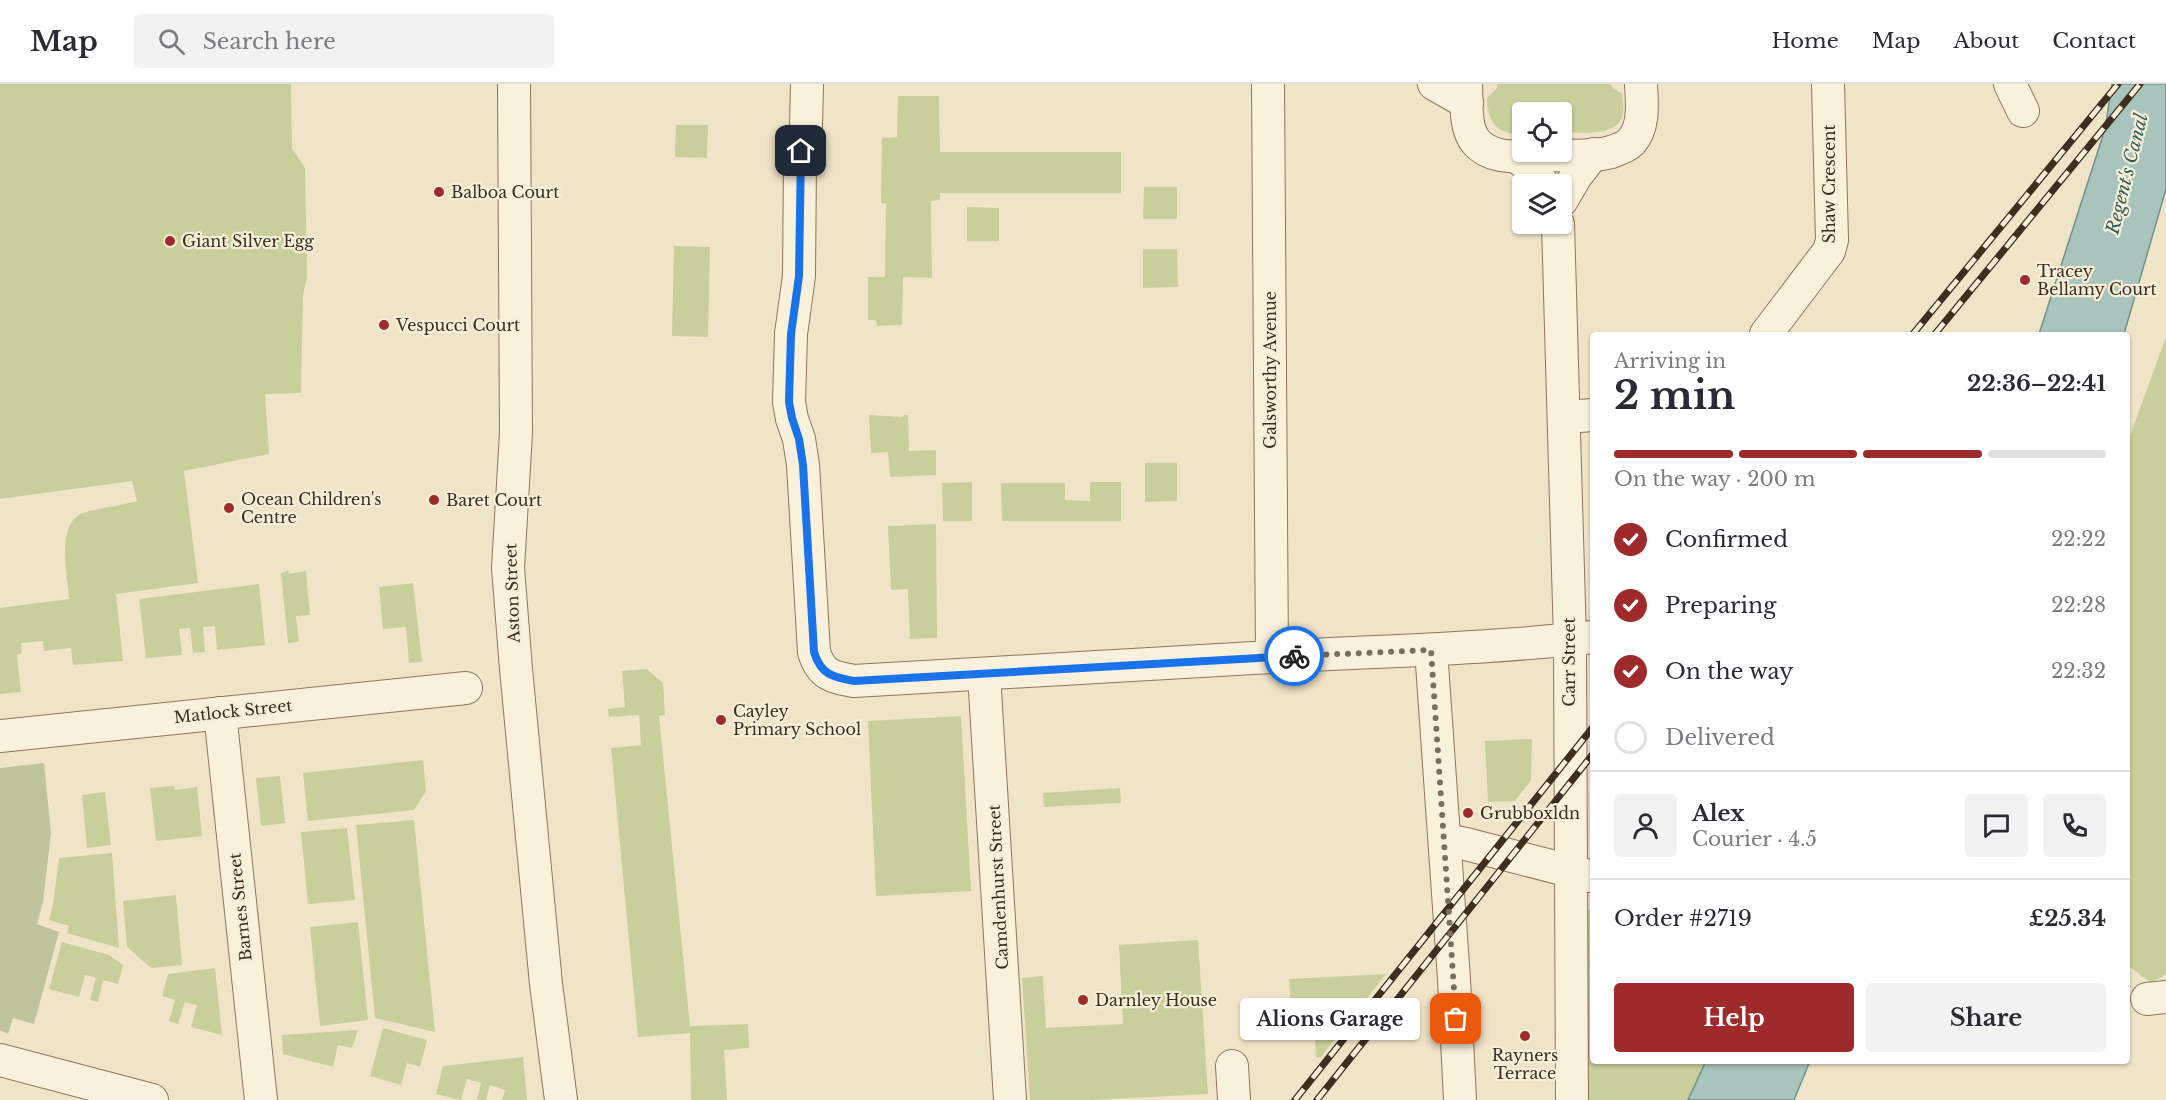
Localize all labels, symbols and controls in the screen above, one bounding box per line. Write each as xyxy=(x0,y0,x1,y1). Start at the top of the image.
search box xyxy=(134,14,554,68)
text: Map xyxy=(30,24,98,59)
icon: search xyxy=(155,25,188,58)
text: Search here xyxy=(203,28,336,55)
text: Home xyxy=(1772,28,1839,54)
text: Map xyxy=(1872,28,1920,54)
text: About xyxy=(1953,28,2019,54)
text: Contact xyxy=(2052,28,2136,54)
map controls xyxy=(1512,102,1572,234)
button: locate xyxy=(1512,102,1572,162)
water label: Regent's Canal xyxy=(2101,111,2153,238)
street label: Shaw Crescent xyxy=(1819,124,1839,244)
pin xyxy=(775,125,826,176)
icon: home xyxy=(784,134,817,167)
button: layers xyxy=(1512,174,1572,234)
place label: Balboa Court xyxy=(451,182,559,202)
marker: Balboa Court xyxy=(432,185,446,199)
place label: Giant Silver Egg xyxy=(182,231,314,251)
marker: Giant Silver Egg xyxy=(163,234,177,248)
place label: Tracey Bellamy Court xyxy=(2037,261,2157,299)
marker: Tracey Bellamy Court xyxy=(2018,273,2032,287)
street label: Galsworthy Avenue xyxy=(1260,291,1280,449)
place label: Vespucci Court xyxy=(395,315,520,335)
marker: Vespucci Court xyxy=(377,318,391,332)
text: Arriving in xyxy=(1614,349,1726,373)
text: 22:36–22:41 xyxy=(1967,370,2106,397)
text: 2 min xyxy=(1614,371,1735,420)
text: On the way · 200 m xyxy=(1614,467,1815,491)
place label: Ocean Children's Centre xyxy=(241,489,381,527)
place label: Baret Court xyxy=(446,490,542,510)
marker: Baret Court xyxy=(427,493,441,507)
marker: Ocean Children's Centre xyxy=(222,501,236,515)
icon: check xyxy=(1614,523,1647,556)
text: Confirmed xyxy=(1665,526,1788,553)
text: 22:22 xyxy=(2051,527,2106,551)
street label: Aston Street xyxy=(500,543,524,644)
icon: check xyxy=(1614,589,1647,622)
text: Preparing xyxy=(1665,592,1776,619)
text: 22:28 xyxy=(2051,593,2106,617)
street label: Carr Street xyxy=(1559,617,1579,707)
courier xyxy=(1264,626,1324,686)
icon: bike xyxy=(1278,640,1311,673)
icon: check xyxy=(1614,655,1647,688)
text: On the way xyxy=(1665,658,1793,685)
text: 22:32 xyxy=(2051,659,2106,683)
street label: Matlock Street xyxy=(173,695,293,727)
place label: Cayley Primary School xyxy=(733,701,861,739)
marker: Cayley Primary School xyxy=(714,713,728,727)
text: Delivered xyxy=(1665,724,1775,751)
button: person xyxy=(1614,794,1677,857)
button: chat xyxy=(1965,794,2028,857)
button: phone xyxy=(2043,794,2106,857)
text: Alex xyxy=(1692,800,1745,827)
place label: Grubboxldn xyxy=(1480,803,1580,823)
street label: Camdenhurst Street xyxy=(984,804,1012,970)
marker: Grubboxldn xyxy=(1461,806,1475,820)
text: Courier · 4.5 xyxy=(1692,827,1817,851)
street label: Barnes Street xyxy=(224,852,256,962)
text: Order #2719 xyxy=(1614,905,1752,932)
text: £25.34 xyxy=(2029,905,2106,932)
button: Help xyxy=(1614,983,1854,1052)
button: Share xyxy=(1866,983,2106,1052)
place label: Darnley House xyxy=(1095,990,1217,1010)
marker: Darnley House xyxy=(1076,993,1090,1007)
pin xyxy=(1430,993,1481,1044)
callout: Alions Garage xyxy=(1240,998,1420,1040)
icon: bag xyxy=(1439,1002,1472,1035)
text: Alions Garage xyxy=(1256,1007,1404,1031)
marker: Rayners Terrace xyxy=(1518,1029,1532,1043)
place label: Rayners Terrace xyxy=(1492,1045,1558,1083)

